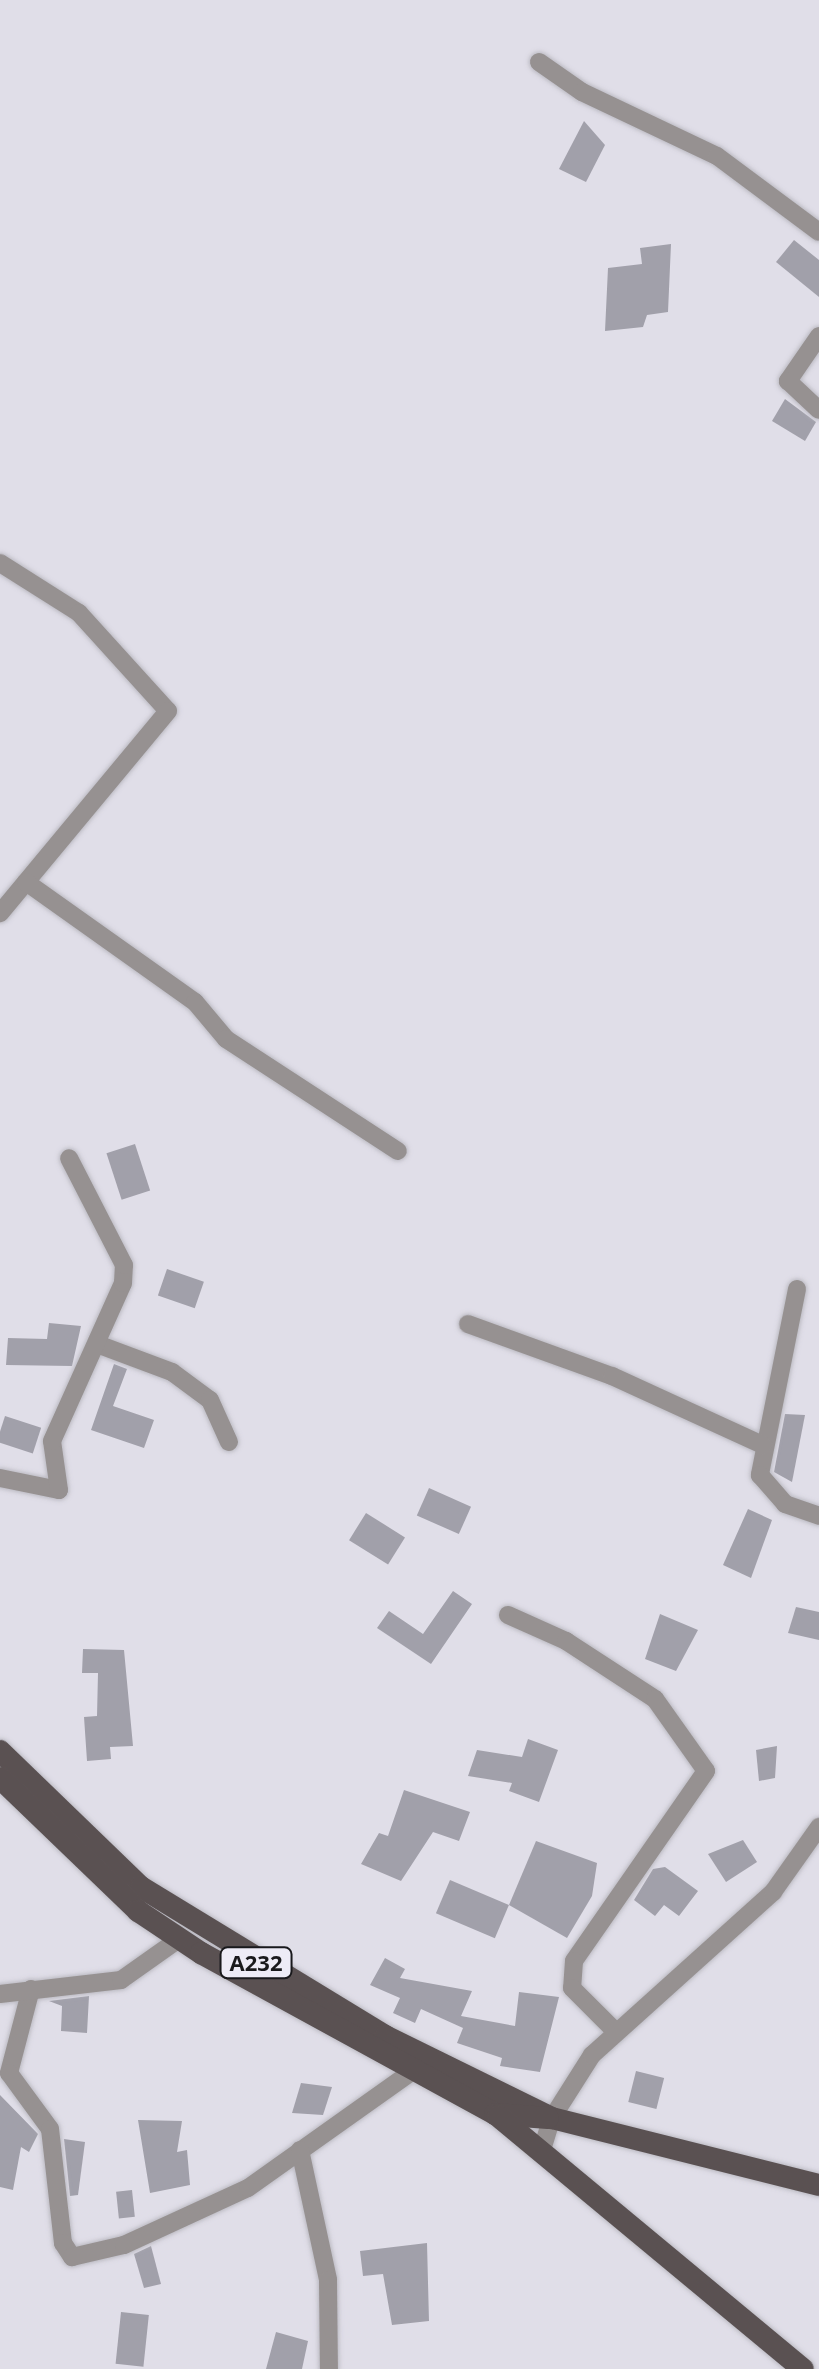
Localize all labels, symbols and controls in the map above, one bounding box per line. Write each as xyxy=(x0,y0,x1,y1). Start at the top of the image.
road number: A232 xyxy=(218,1946,294,1980)

